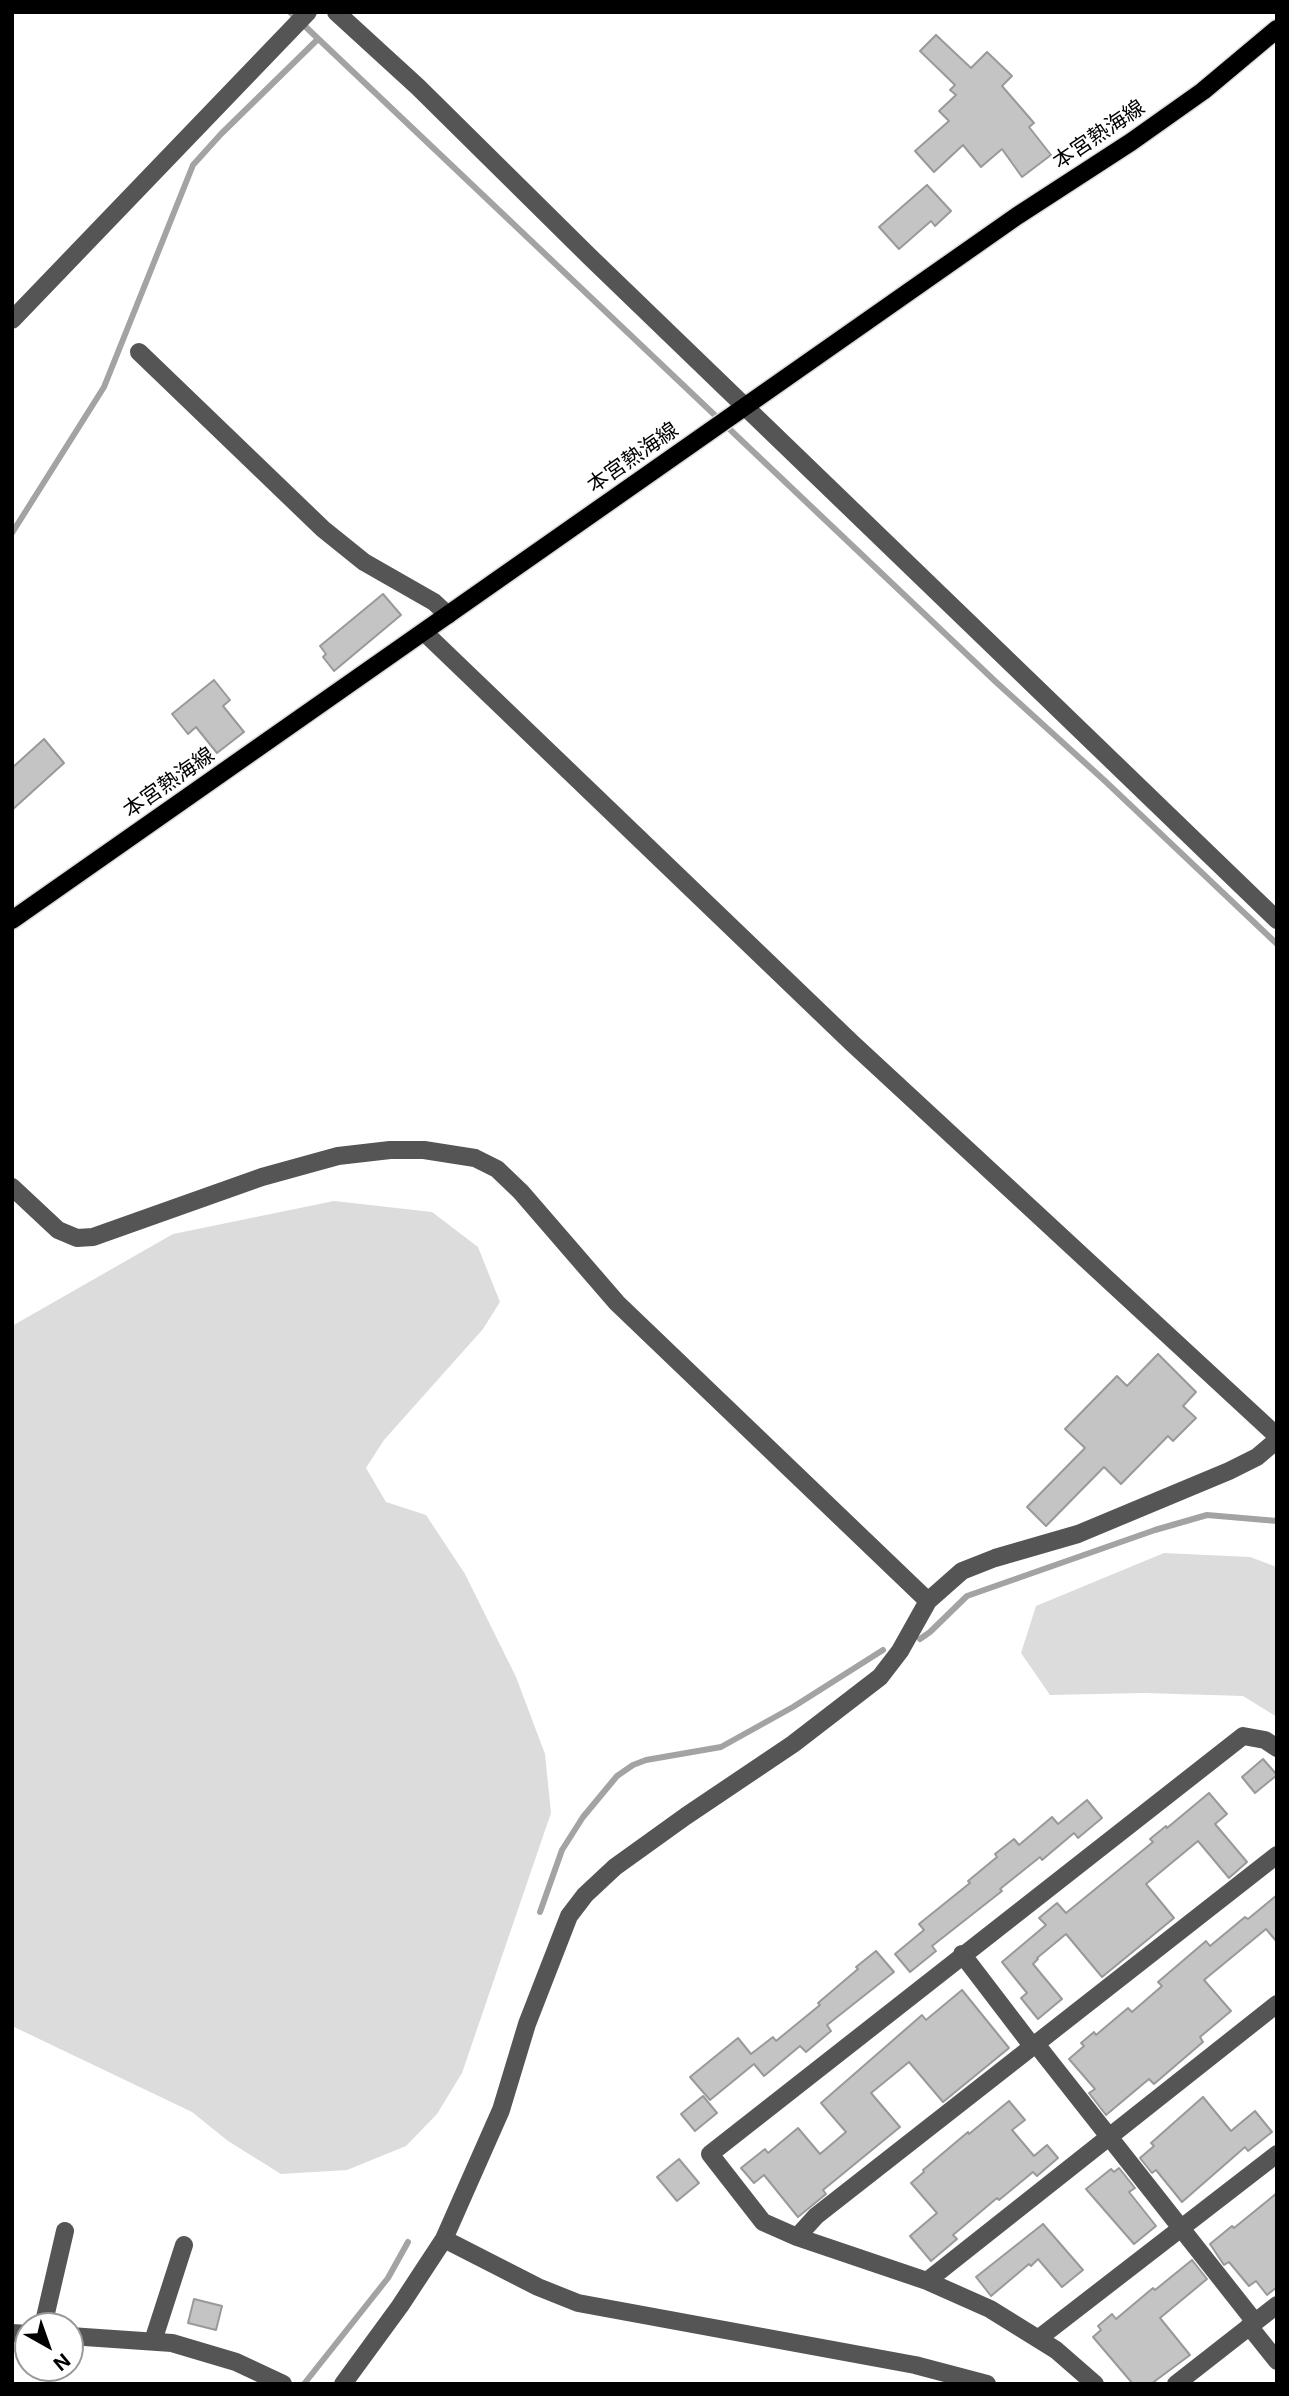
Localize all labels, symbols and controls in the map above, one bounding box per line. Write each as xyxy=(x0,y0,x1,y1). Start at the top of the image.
street label: 本宮熱海線 xyxy=(1048,95,1150,175)
street label: 本宮熱海線 xyxy=(583,418,683,498)
street label: 本宮熱海線 xyxy=(119,743,219,823)
north arrow xyxy=(14,2312,84,2382)
text: N xyxy=(49,2348,74,2375)

